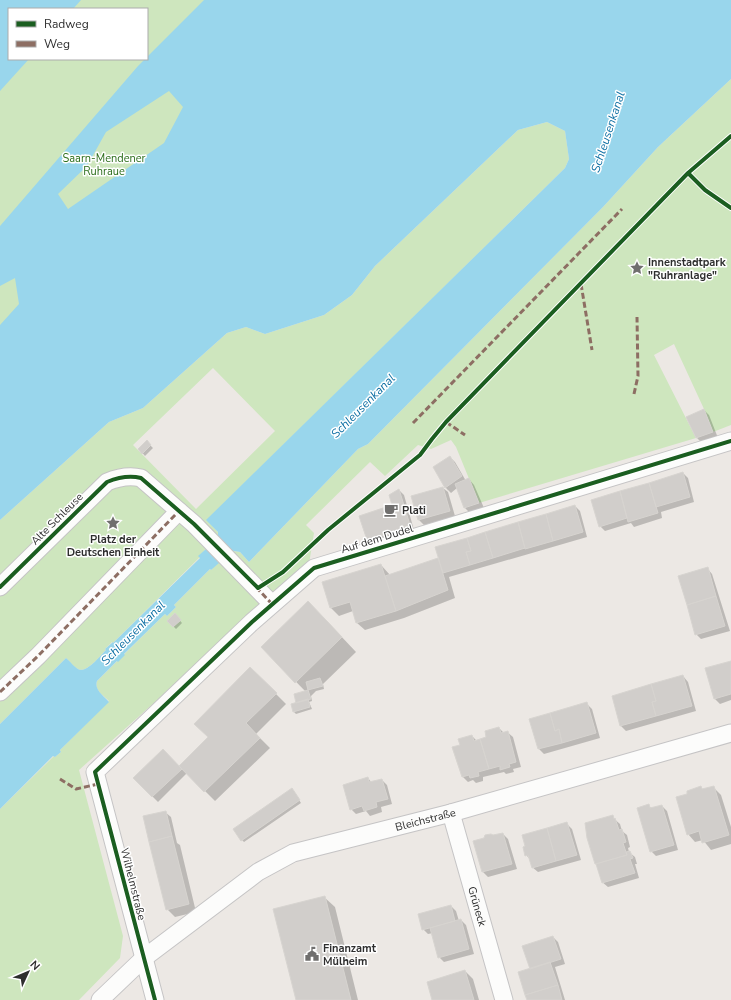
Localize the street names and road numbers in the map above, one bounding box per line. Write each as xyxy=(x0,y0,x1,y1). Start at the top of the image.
street label: Alte Schleuse xyxy=(28,490,86,548)
street label: Auf dem Dudel xyxy=(339,521,416,557)
street label: Bleichstraße xyxy=(394,805,458,834)
street label: Wilhelmstraße xyxy=(117,846,149,922)
street label: Grüneck xyxy=(465,885,490,928)

